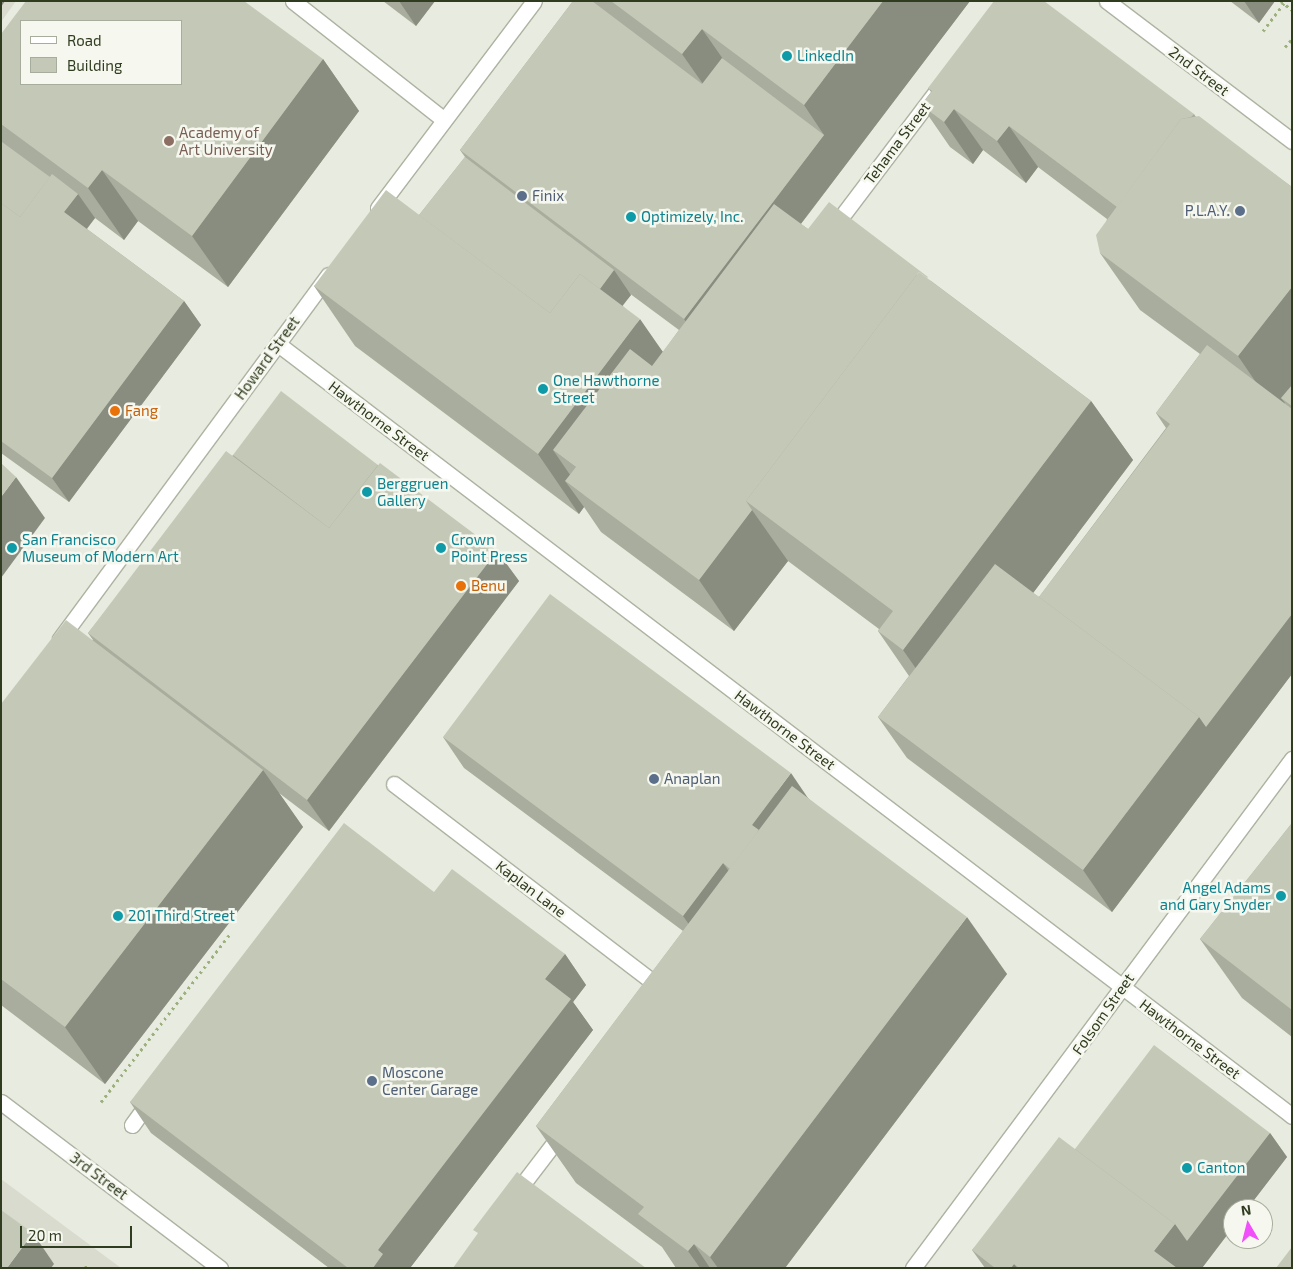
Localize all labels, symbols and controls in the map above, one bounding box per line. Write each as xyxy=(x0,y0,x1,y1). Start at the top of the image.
legend xyxy=(20,20,182,85)
text: Road xyxy=(67,31,102,49)
street label: 2nd Street xyxy=(1165,43,1233,99)
place label: LinkedIn xyxy=(797,47,854,65)
marker: LinkedIn xyxy=(781,50,793,62)
text: Building xyxy=(67,56,122,74)
street label: Tehama Street xyxy=(860,98,934,188)
place label: Academy of Art University xyxy=(179,123,273,158)
marker: Academy of Art University xyxy=(163,135,175,147)
place label: Finix xyxy=(532,187,564,205)
marker: Finix xyxy=(516,190,528,202)
place label: P.L.A.Y. xyxy=(1185,202,1230,220)
marker: P.L.A.Y. xyxy=(1234,205,1246,217)
place label: Optimizely, Inc. xyxy=(641,208,743,226)
marker: Optimizely, Inc. xyxy=(625,211,637,223)
street label: Howard Street xyxy=(231,313,303,403)
place label: One Hawthorne Street xyxy=(553,371,659,406)
street label: Hawthorne Street xyxy=(325,377,433,465)
marker: One Hawthorne Street xyxy=(537,383,549,395)
place label: Fang xyxy=(125,402,158,420)
marker: Fang xyxy=(109,405,121,417)
place label: Berggruen Gallery xyxy=(377,474,448,509)
marker: Berggruen Gallery xyxy=(361,486,373,498)
place label: San Francisco Museum of Modern Art xyxy=(22,530,179,565)
place label: Crown Point Press xyxy=(451,530,528,565)
marker: San Francisco Museum of Modern Art xyxy=(6,542,18,554)
marker: Crown Point Press xyxy=(435,542,447,554)
place label: Benu xyxy=(471,577,506,595)
marker: Benu xyxy=(455,580,467,592)
street label: Hawthorne Street xyxy=(731,686,839,774)
place label: Anaplan xyxy=(664,770,720,788)
marker: Anaplan xyxy=(648,773,660,785)
street label: Kaplan Lane xyxy=(492,857,570,921)
place label: Angel Adams and Gary Snyder xyxy=(1160,878,1271,913)
marker: Angel Adams and Gary Snyder xyxy=(1275,890,1287,902)
place label: 201 Third Street xyxy=(128,907,235,925)
marker: 201 Third Street xyxy=(112,910,124,922)
street label: Folsom Street xyxy=(1068,970,1138,1058)
street label: Hawthorne Street xyxy=(1136,995,1244,1083)
place label: Moscone Center Garage xyxy=(382,1063,479,1098)
marker: Moscone Center Garage xyxy=(366,1075,378,1087)
street label: 3rd Street xyxy=(66,1148,132,1204)
place label: Canton xyxy=(1197,1159,1245,1177)
marker: Canton xyxy=(1181,1162,1193,1174)
north arrow xyxy=(1223,1199,1273,1249)
text: N xyxy=(1240,1201,1252,1219)
scale bar xyxy=(22,1216,135,1248)
text: 20 m xyxy=(28,1226,62,1244)

